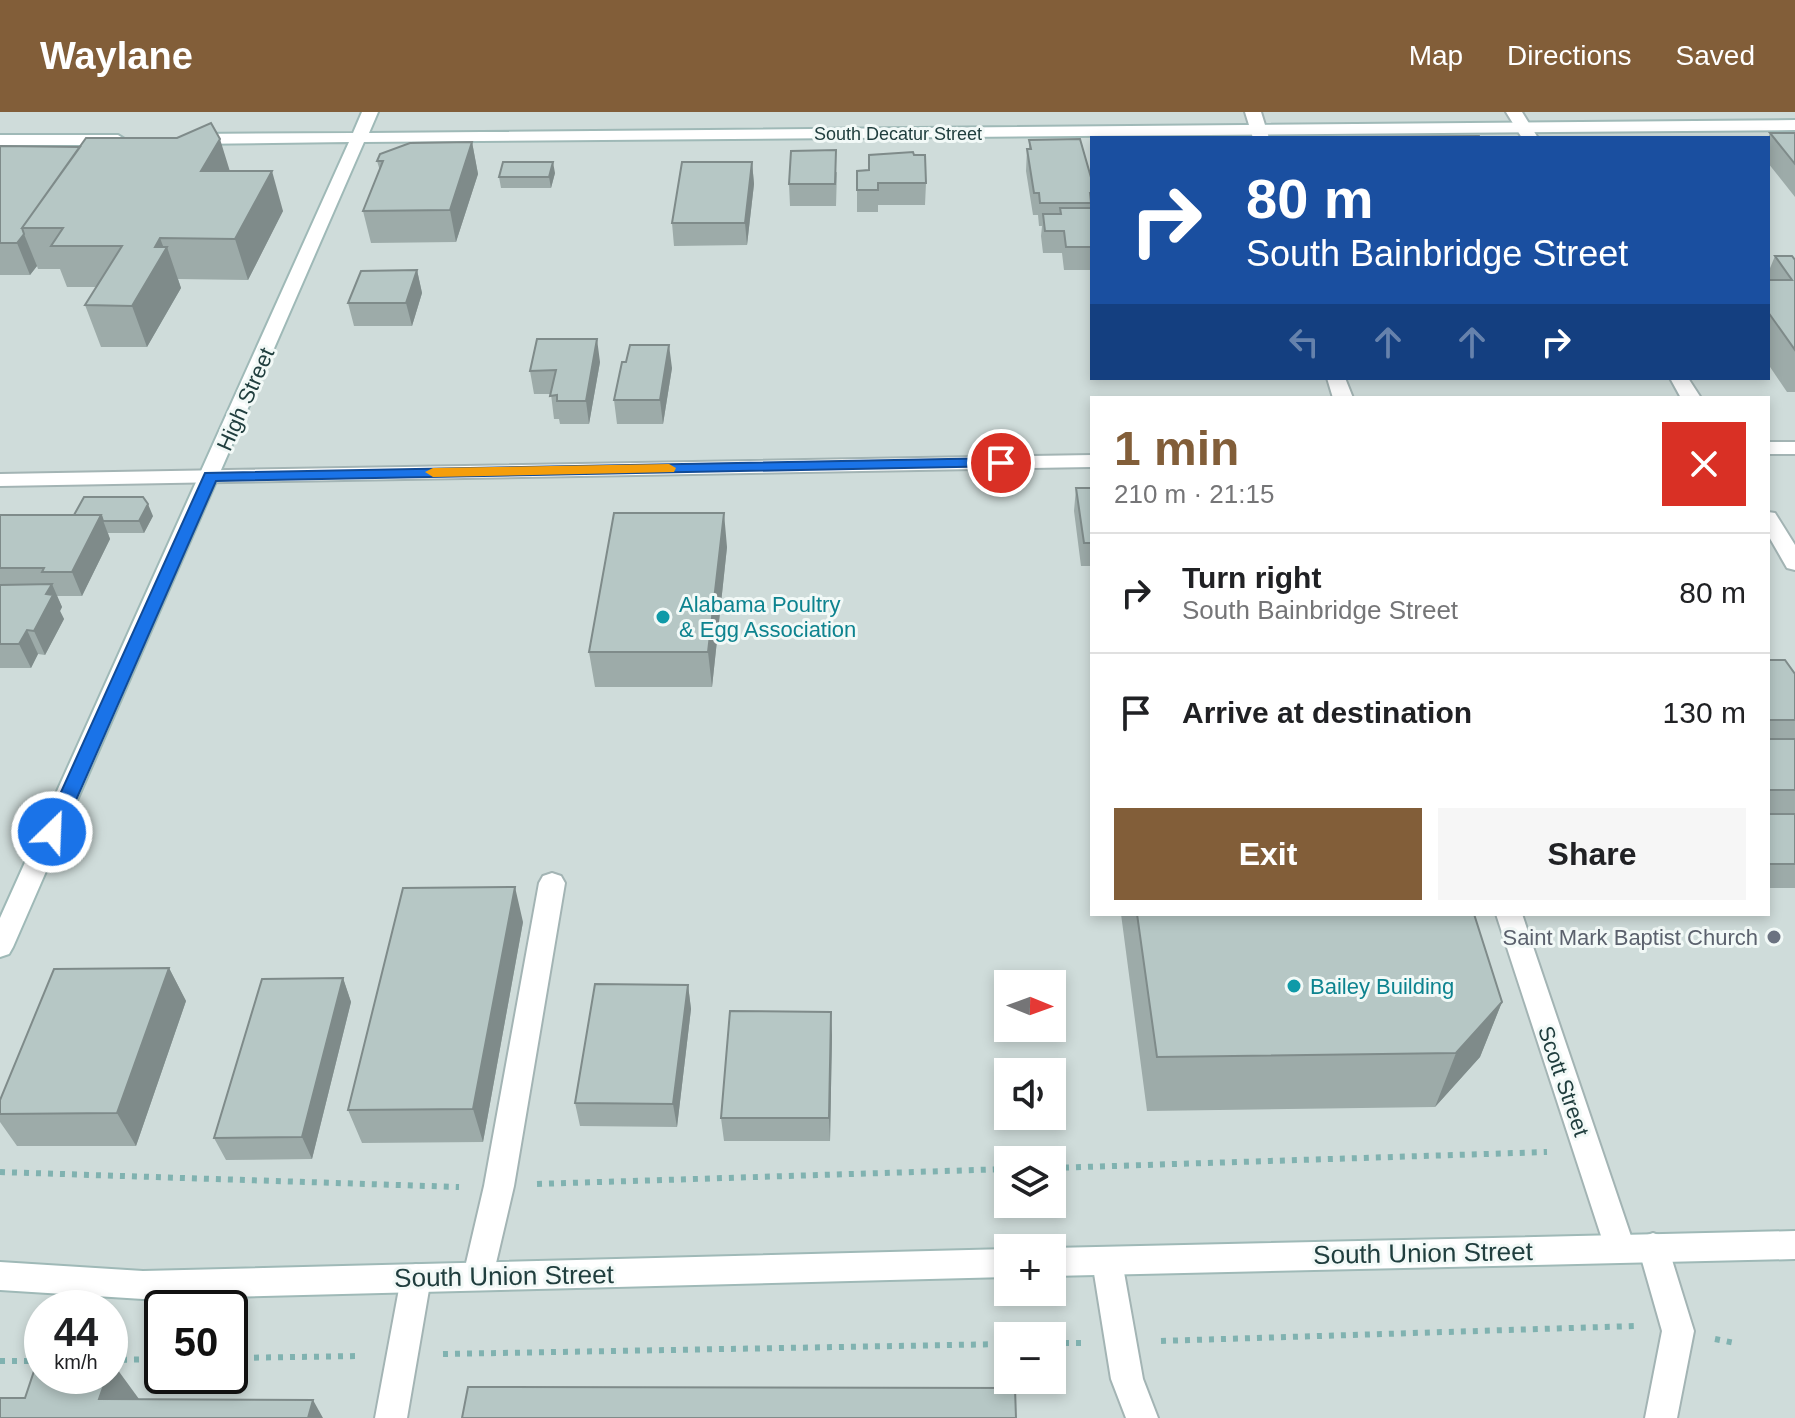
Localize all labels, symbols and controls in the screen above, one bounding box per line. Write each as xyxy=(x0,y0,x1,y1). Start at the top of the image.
text: Waylane xyxy=(40,35,193,77)
text: Map xyxy=(1409,40,1463,71)
text: Directions xyxy=(1507,40,1632,71)
text: Saved xyxy=(1676,40,1755,71)
street label: South Decatur Street xyxy=(814,124,982,144)
text: 80 m xyxy=(1246,167,1374,230)
icon: right xyxy=(1114,168,1218,272)
text: South Bainbridge Street xyxy=(1246,233,1628,274)
icon: left xyxy=(1282,320,1326,364)
icon: ahead xyxy=(1366,320,1410,364)
icon: ahead xyxy=(1450,320,1494,364)
icon: right xyxy=(1534,320,1578,364)
street label: High Street xyxy=(212,344,279,455)
text: 1 min xyxy=(1114,422,1239,475)
button: close xyxy=(1662,422,1746,506)
pin xyxy=(967,429,1035,497)
icon: arrive xyxy=(979,441,1023,485)
text: 210 m · 21:15 xyxy=(1114,479,1274,509)
text: Turn right xyxy=(1182,561,1321,594)
icon: right xyxy=(1114,571,1158,615)
text: 80 m xyxy=(1679,576,1746,609)
place label: Alabama Poultry & Egg Association xyxy=(679,592,856,642)
text: South Bainbridge Street xyxy=(1182,595,1458,625)
marker: Alabama Poultry & Egg Association xyxy=(654,608,672,626)
icon: arrive xyxy=(1114,691,1158,735)
text: Arrive at destination xyxy=(1182,696,1472,729)
text: 130 m xyxy=(1663,696,1746,729)
position arrow xyxy=(10,790,94,874)
button: Exit xyxy=(1114,808,1422,900)
button: Share xyxy=(1438,808,1746,900)
place label: Saint Mark Baptist Church xyxy=(1502,925,1758,950)
marker: Saint Mark Baptist Church xyxy=(1765,928,1783,946)
north arrow xyxy=(994,970,1066,1042)
map controls xyxy=(994,970,1066,1394)
place label: Bailey Building xyxy=(1310,974,1454,999)
marker: Bailey Building xyxy=(1285,977,1303,995)
street label: Scott Street xyxy=(1533,1023,1594,1140)
button: sound xyxy=(994,1058,1066,1130)
button: layers xyxy=(994,1146,1066,1218)
button: + xyxy=(994,1234,1066,1306)
street label: South Union Street xyxy=(1313,1236,1534,1270)
street label: South Union Street xyxy=(394,1259,615,1293)
speed limit sign: 50 xyxy=(144,1290,248,1394)
text: 44 xyxy=(54,1310,98,1354)
button: − xyxy=(994,1322,1066,1394)
text: km/h xyxy=(54,1351,98,1373)

